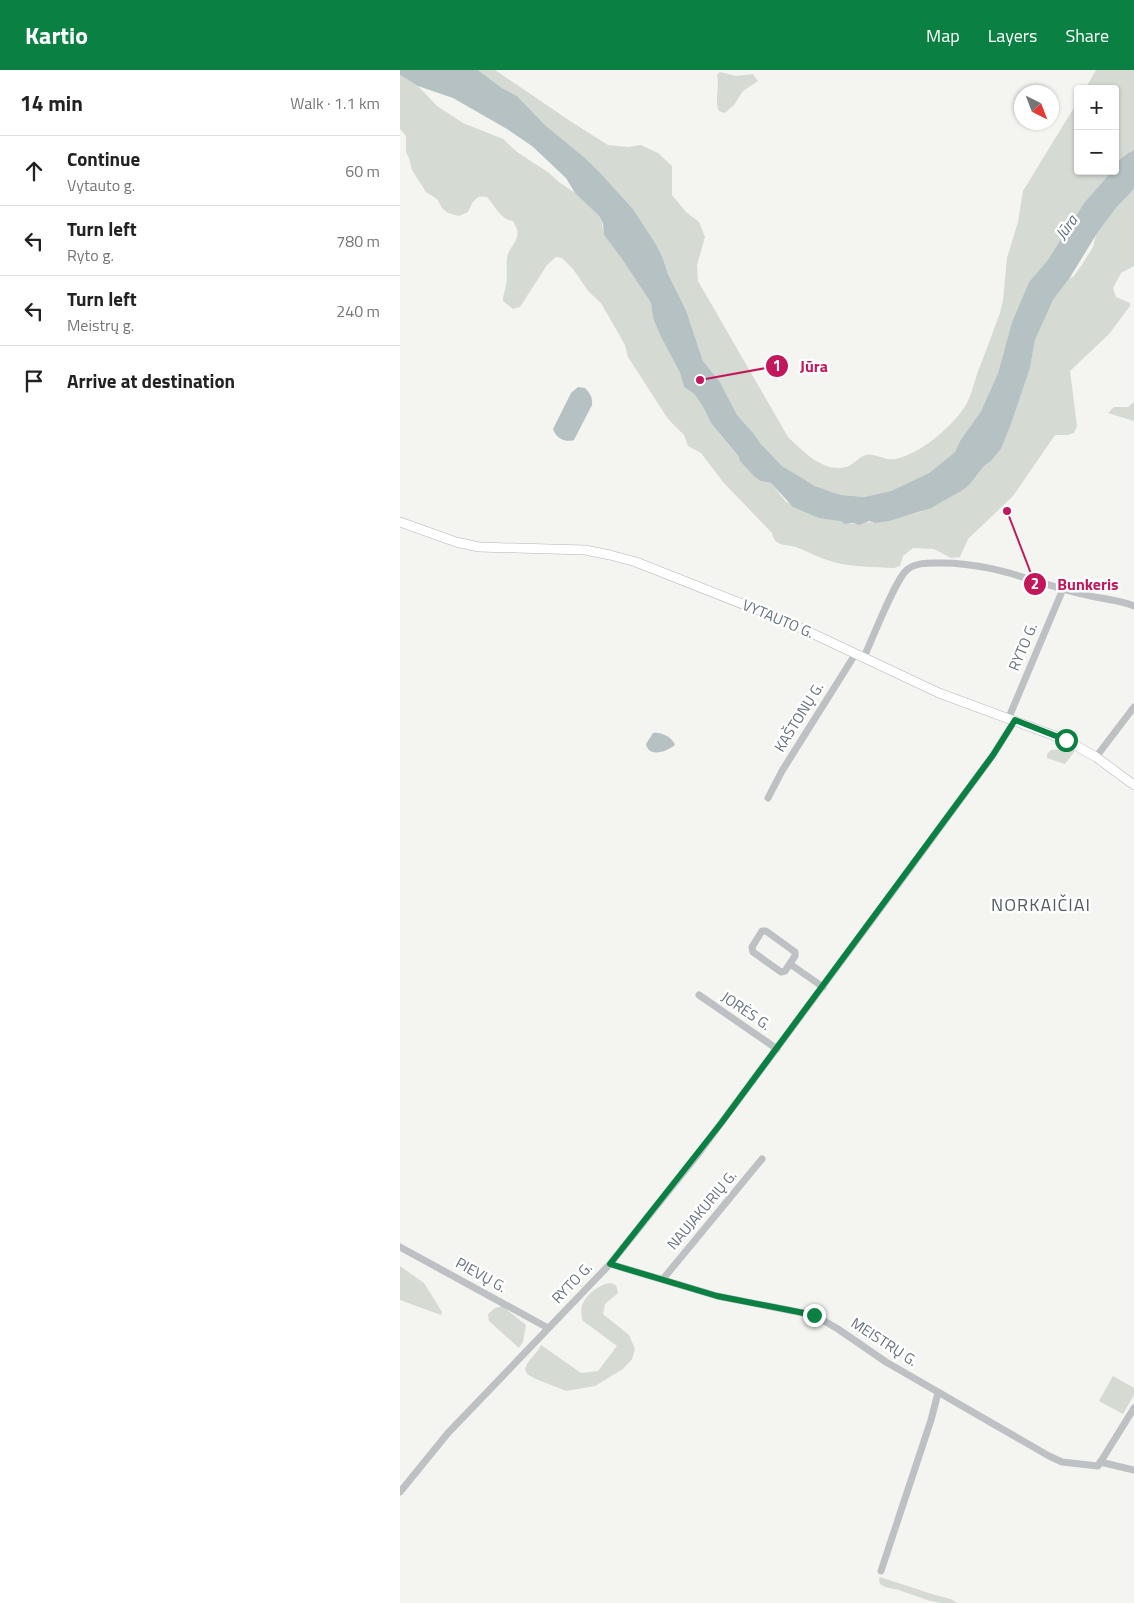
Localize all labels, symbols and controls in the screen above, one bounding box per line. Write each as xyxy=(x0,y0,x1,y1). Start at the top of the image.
text: Kartio xyxy=(25,17,88,53)
text: Map xyxy=(926,22,960,49)
text: Layers xyxy=(988,22,1037,49)
text: Share xyxy=(1065,22,1109,49)
north arrow xyxy=(1014,85,1059,130)
map controls xyxy=(1074,85,1119,175)
button: + xyxy=(1074,85,1119,130)
text: 14 min xyxy=(20,87,83,119)
text: Walk · 1.1 km xyxy=(290,91,380,115)
button: − xyxy=(1074,130,1119,175)
text: Continue xyxy=(67,144,140,173)
icon: ahead xyxy=(20,157,48,185)
text: 60 m xyxy=(345,159,380,183)
text: Vytauto g. xyxy=(67,173,135,197)
water label: Jūra xyxy=(1049,209,1084,244)
text: Turn left xyxy=(67,214,137,243)
icon: left xyxy=(20,227,48,255)
text: 780 m xyxy=(336,229,380,253)
text: Ryto g. xyxy=(67,243,114,267)
text: Turn left xyxy=(67,284,137,313)
icon: left xyxy=(20,297,48,325)
text: 240 m xyxy=(336,299,380,323)
text: Meistrų g. xyxy=(67,313,134,337)
callout: Jūra xyxy=(765,350,838,381)
text: 1 xyxy=(773,354,781,377)
text: Jūra xyxy=(800,354,828,378)
text: Arrive at destination xyxy=(67,366,235,395)
icon: arrive xyxy=(20,367,48,395)
callout: Bunkeris xyxy=(1022,569,1129,600)
text: 2 xyxy=(1031,572,1039,595)
text: Bunkeris xyxy=(1057,572,1119,596)
street label: VYTAUTO G. xyxy=(739,593,818,644)
street label: RYTO G. xyxy=(1002,619,1043,674)
street label: KAŠTONŲ G. xyxy=(768,677,829,756)
route start xyxy=(1055,729,1078,752)
district label: NORKAIČIAI xyxy=(991,891,1091,918)
street label: JORĖS G. xyxy=(717,985,776,1036)
street label: NAUJAKURIŲ G. xyxy=(661,1165,742,1255)
street label: PIEVŲ G. xyxy=(452,1251,511,1298)
street label: RYTO G. xyxy=(546,1257,597,1309)
route end xyxy=(803,1304,826,1327)
street label: MEISTRŲ G. xyxy=(846,1311,922,1372)

